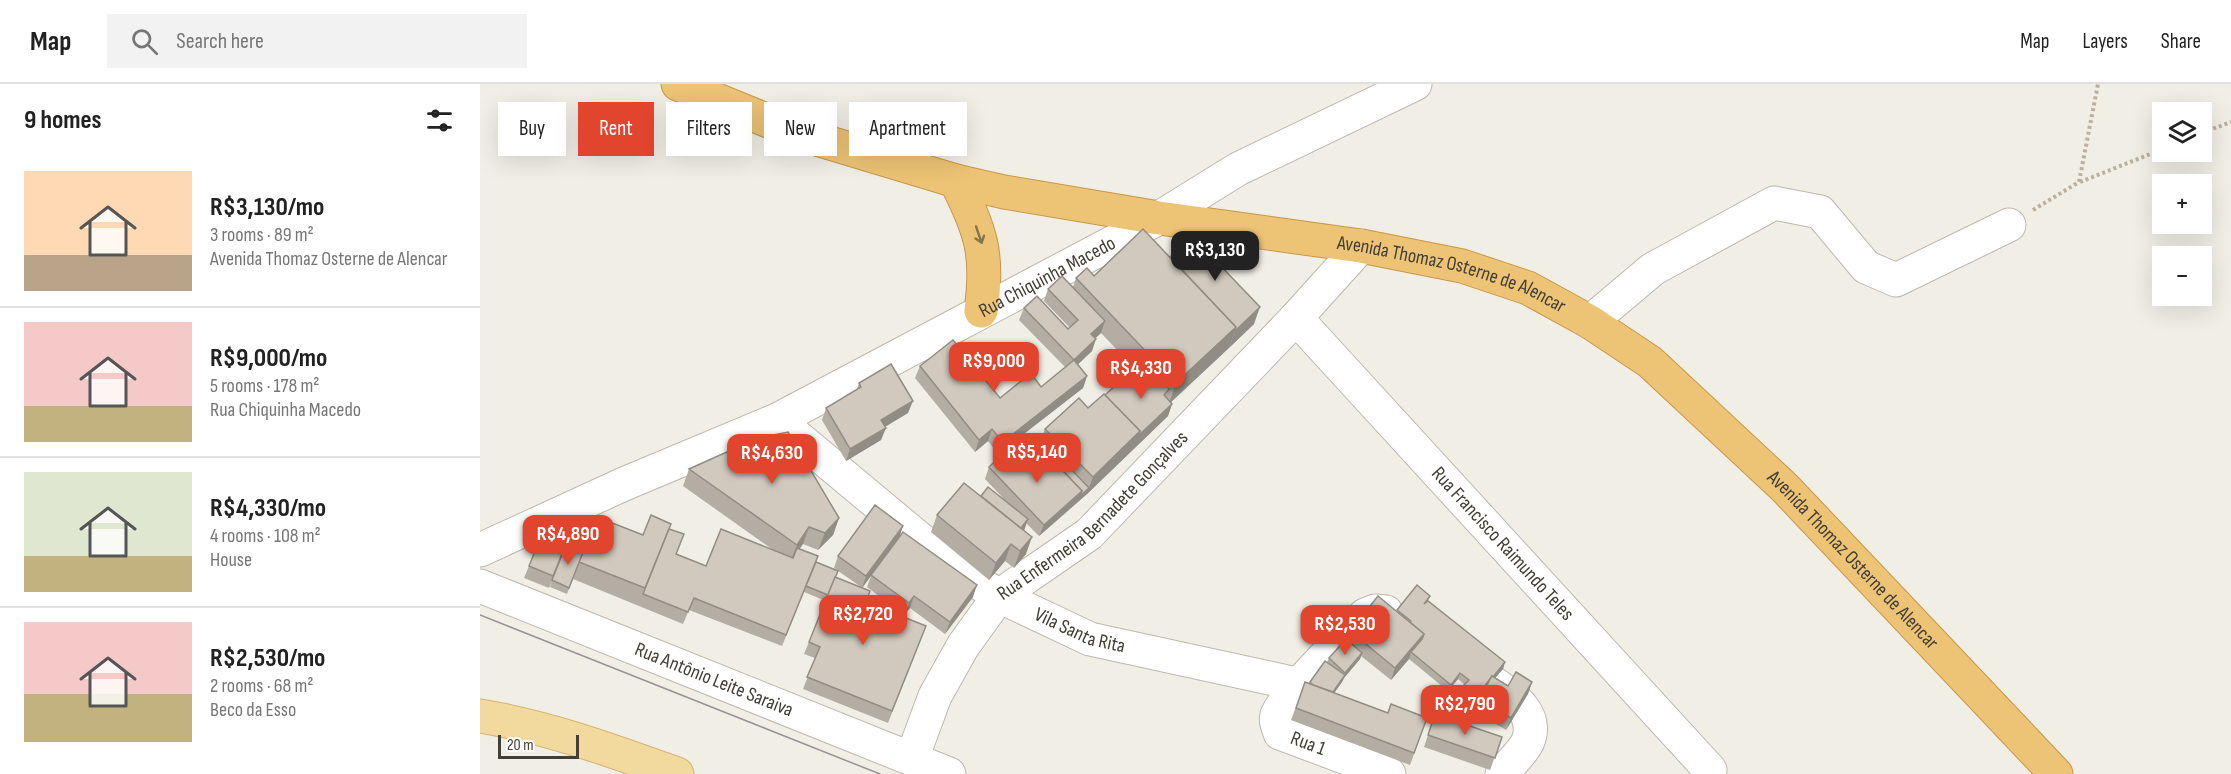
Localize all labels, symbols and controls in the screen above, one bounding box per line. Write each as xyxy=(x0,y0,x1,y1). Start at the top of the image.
search box xyxy=(107,14,527,68)
text: Map xyxy=(30,25,71,58)
icon: search xyxy=(128,25,161,58)
text: Search here xyxy=(176,28,264,55)
text: Map xyxy=(2020,29,2049,54)
text: Layers xyxy=(2082,29,2128,54)
text: Share xyxy=(2161,29,2201,54)
chip: Buy xyxy=(498,102,566,156)
chip: Rent xyxy=(578,102,654,156)
chip: Filters xyxy=(666,102,752,156)
chip: New xyxy=(764,102,837,156)
chip: Apartment xyxy=(849,102,967,156)
map controls xyxy=(2152,102,2212,306)
button: layers xyxy=(2152,102,2212,162)
icon: filters xyxy=(423,104,456,137)
text: 9 homes xyxy=(24,105,102,136)
button: + xyxy=(2152,174,2212,234)
text: R$3,130/mo xyxy=(210,192,324,223)
icon: home xyxy=(72,195,144,267)
text: 3 rooms · 89 m² xyxy=(210,223,314,247)
one-way arrow xyxy=(975,225,986,244)
street label: Rua Chiquinha Macedo xyxy=(975,231,1120,323)
pin: R$3,130 xyxy=(1160,231,1270,282)
street label: Avenida Thomaz Osterne de Alencar xyxy=(1335,231,1570,318)
text: R$3,130 xyxy=(1185,238,1245,262)
button: − xyxy=(2152,246,2212,306)
text: Avenida Thomaz Osterne de Alencar xyxy=(210,247,448,271)
pin: R$9,000 xyxy=(939,342,1049,393)
text: R$9,000/mo xyxy=(210,343,327,374)
icon: home xyxy=(72,346,144,418)
text: R$9,000 xyxy=(963,349,1025,373)
pin: R$4,330 xyxy=(1086,349,1196,400)
text: R$4,330 xyxy=(1110,356,1172,380)
text: 5 rooms · 178 m² xyxy=(210,374,319,398)
text: Rua Chiquinha Macedo xyxy=(210,398,361,422)
street label: Rua Enfermeira Bernadete Gonçalves xyxy=(993,426,1193,606)
pin: R$5,140 xyxy=(982,433,1092,484)
pin: R$4,630 xyxy=(717,434,827,485)
text: R$5,140 xyxy=(1007,440,1067,464)
text: R$4,630 xyxy=(741,441,803,465)
street label: Rua Francisco Raimundo Teles xyxy=(1426,462,1579,625)
street label: Avenida Thomaz Osterne de Alencar xyxy=(1761,465,1944,655)
text: R$4,330/mo xyxy=(210,493,326,524)
icon: home xyxy=(72,496,144,568)
pin: R$4,890 xyxy=(513,515,623,566)
text: R$4,890 xyxy=(537,522,599,546)
text: 4 rooms · 108 m² xyxy=(210,524,321,548)
text: House xyxy=(210,548,252,572)
pin: R$2,720 xyxy=(808,595,918,646)
text: R$2,720 xyxy=(833,602,893,626)
street label: Vila Santa Rita xyxy=(1030,602,1127,658)
pin: R$2,530 xyxy=(1290,605,1400,656)
text: R$2,530 xyxy=(1315,612,1375,636)
street label: Rua Antônio Leite Saraiva xyxy=(631,637,797,722)
text: R$2,530/mo xyxy=(210,643,325,674)
icon: home xyxy=(72,646,144,718)
text: 2 rooms · 68 m² xyxy=(210,674,314,698)
pin: R$2,790 xyxy=(1410,685,1520,736)
text: R$2,790 xyxy=(1435,692,1495,716)
text: Beco da Esso xyxy=(210,698,296,722)
street label: Rua 1 xyxy=(1287,726,1329,761)
scale bar xyxy=(498,732,579,760)
text: 20 m xyxy=(507,736,534,755)

